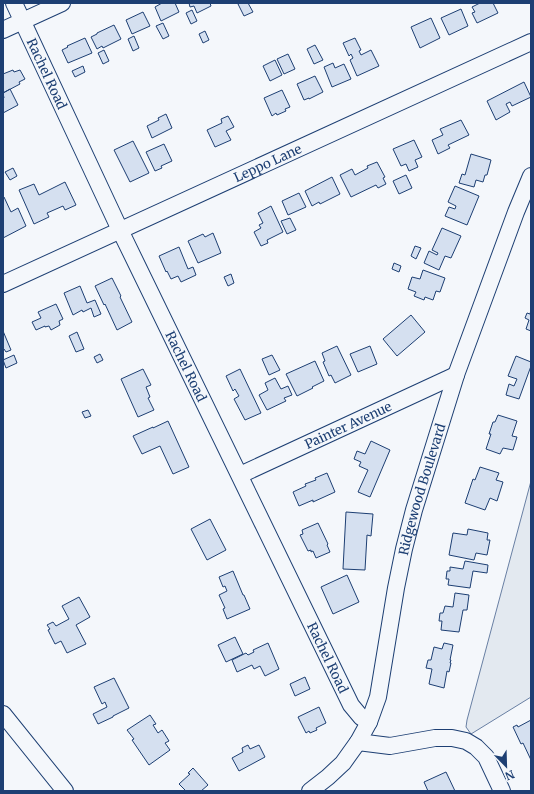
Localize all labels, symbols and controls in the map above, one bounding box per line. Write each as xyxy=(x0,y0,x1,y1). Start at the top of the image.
street label: Rachel Road xyxy=(23,36,71,112)
street label: Leppo Lane xyxy=(231,140,305,186)
street label: Rachel Road xyxy=(161,328,210,405)
street label: Painter Avenue xyxy=(302,398,395,453)
street label: Ridgewood Boulevard xyxy=(395,421,449,557)
street label: Rachel Road xyxy=(303,620,352,696)
north arrow xyxy=(486,746,526,786)
text: N xyxy=(503,767,517,783)

